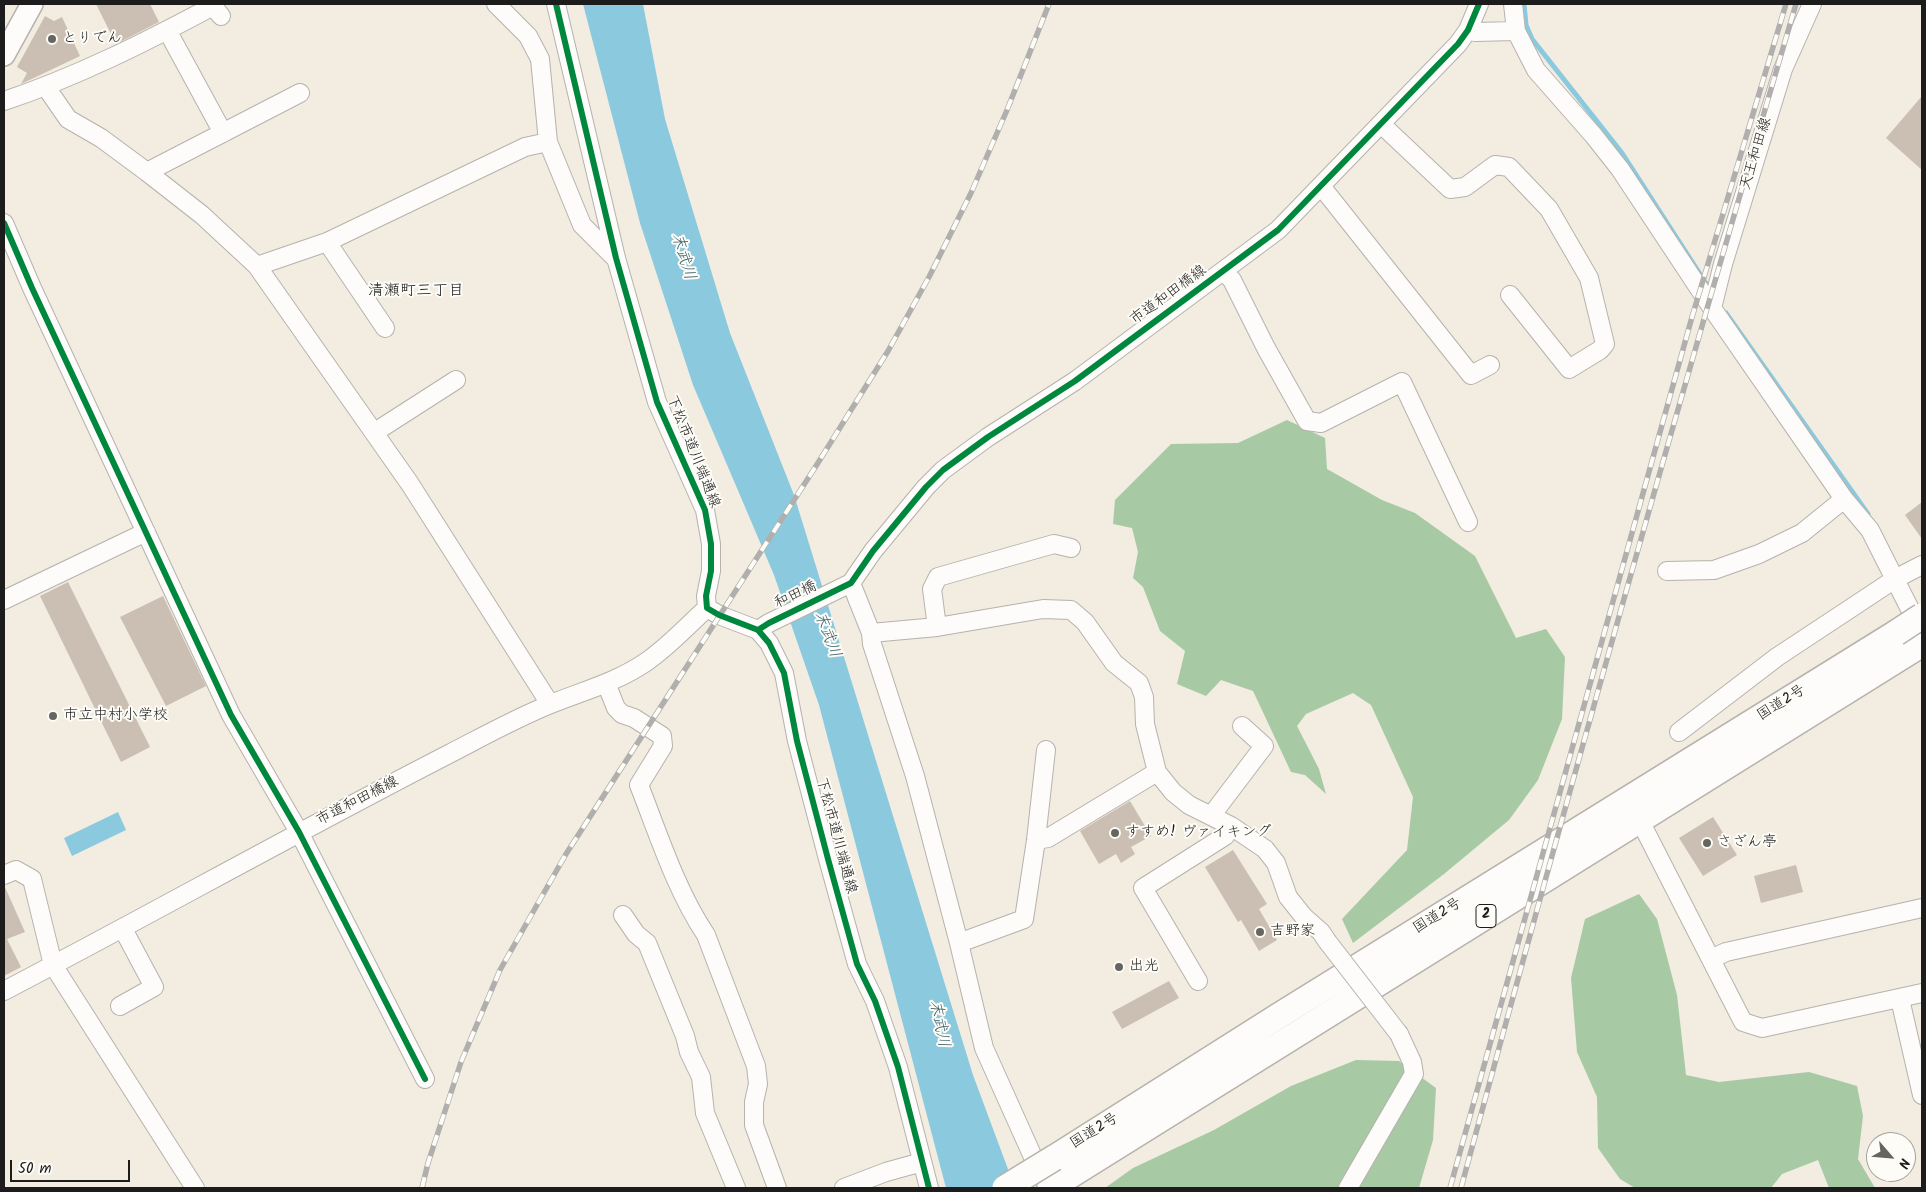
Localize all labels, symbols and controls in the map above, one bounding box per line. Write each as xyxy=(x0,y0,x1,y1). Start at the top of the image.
place label: とりでん xyxy=(62,30,122,48)
marker: とりでん xyxy=(46,33,58,45)
street label: 天王和田線 xyxy=(1737,116,1777,192)
water label: 末武川 xyxy=(666,231,698,283)
street label: 市道和田橋線 xyxy=(1127,262,1211,330)
district label: 清瀬町三丁目 xyxy=(368,282,464,302)
street label: 下松市道川端通線 xyxy=(661,393,723,511)
street label: 和田橋 xyxy=(772,578,820,614)
water label: 末武川 xyxy=(808,609,844,661)
street label: 国道2号 xyxy=(1754,682,1810,726)
place label: 市立中村小学校 xyxy=(63,707,168,725)
marker: 市立中村小学校 xyxy=(47,710,59,722)
street label: 市道和田橋線 xyxy=(314,774,402,830)
street label: 下松市道川端通線 xyxy=(811,776,859,896)
place label: すすめ! ヴァイキング xyxy=(1125,824,1272,842)
marker: すすめ! ヴァイキング xyxy=(1109,827,1121,839)
place label: さざん亭 xyxy=(1717,834,1777,852)
marker: さざん亭 xyxy=(1701,837,1713,849)
street label: 国道2号 xyxy=(1410,895,1466,939)
road number: 2 xyxy=(1476,904,1496,928)
place label: 吉野家 xyxy=(1270,923,1315,941)
marker: 吉野家 xyxy=(1254,926,1266,938)
place label: 出光 xyxy=(1129,958,1159,976)
marker: 出光 xyxy=(1113,961,1125,973)
water label: 末武川 xyxy=(924,999,952,1049)
street label: 国道2号 xyxy=(1067,1110,1123,1154)
north arrow xyxy=(1866,1132,1916,1182)
scale bar xyxy=(12,1150,132,1182)
text: N xyxy=(1892,1154,1915,1172)
text: 50 m xyxy=(18,1157,52,1181)

